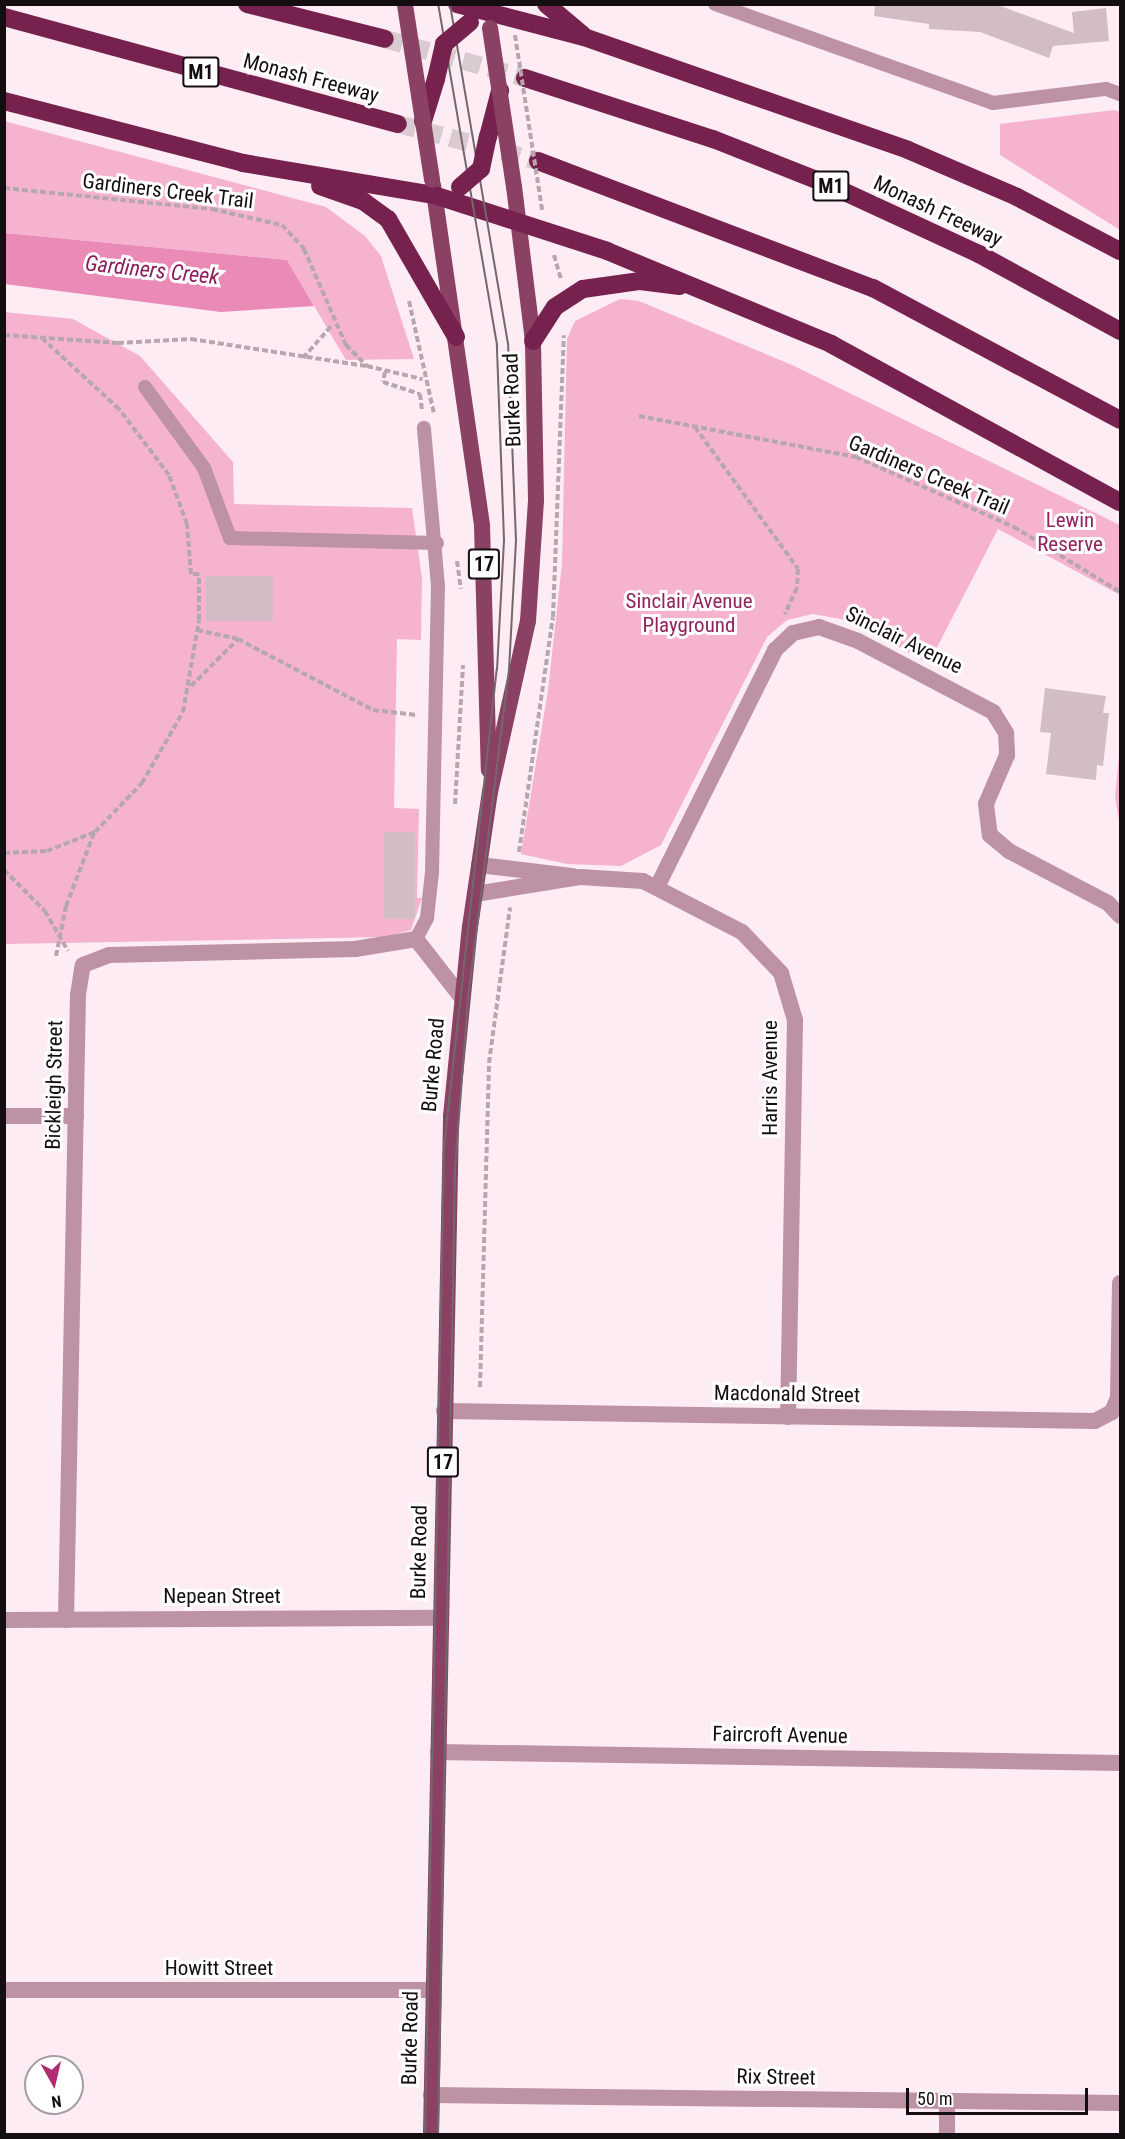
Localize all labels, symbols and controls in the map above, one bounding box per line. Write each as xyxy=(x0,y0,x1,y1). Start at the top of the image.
street label: Monash Freeway xyxy=(241,48,381,108)
road number: M1 xyxy=(182,55,220,89)
street label: Gardiners Creek Trail xyxy=(81,168,255,214)
road number: M1 xyxy=(812,169,850,203)
street label: Monash Freeway xyxy=(870,170,1006,252)
water label: Gardiners Creek xyxy=(84,250,220,290)
street label: Burke Road xyxy=(498,353,526,447)
street label: Gardiners Creek Trail xyxy=(845,430,1013,520)
park label: Lewin Reserve xyxy=(1037,507,1103,557)
road number: 17 xyxy=(468,547,500,581)
park label: Sinclair Avenue Playground xyxy=(626,588,752,638)
street label: Sinclair Avenue xyxy=(841,601,967,679)
street label: Burke Road xyxy=(416,1017,450,1113)
street label: Bickleigh Street xyxy=(40,1020,68,1150)
street label: Harris Avenue xyxy=(757,1020,783,1136)
street label: Macdonald Street xyxy=(714,1380,860,1408)
road number: 17 xyxy=(426,1445,460,1479)
street label: Burke Road xyxy=(406,1505,432,1599)
street label: Nepean Street xyxy=(163,1583,281,1609)
street label: Faircroft Avenue xyxy=(712,1721,848,1749)
street label: Howitt Street xyxy=(165,1955,273,1981)
street label: Burke Road xyxy=(397,1991,423,2085)
north arrow xyxy=(24,2055,84,2115)
street label: Rix Street xyxy=(736,2064,816,2090)
scale bar xyxy=(909,2076,1090,2114)
text: 50 m xyxy=(917,2088,952,2109)
text: N xyxy=(50,2091,62,2111)

